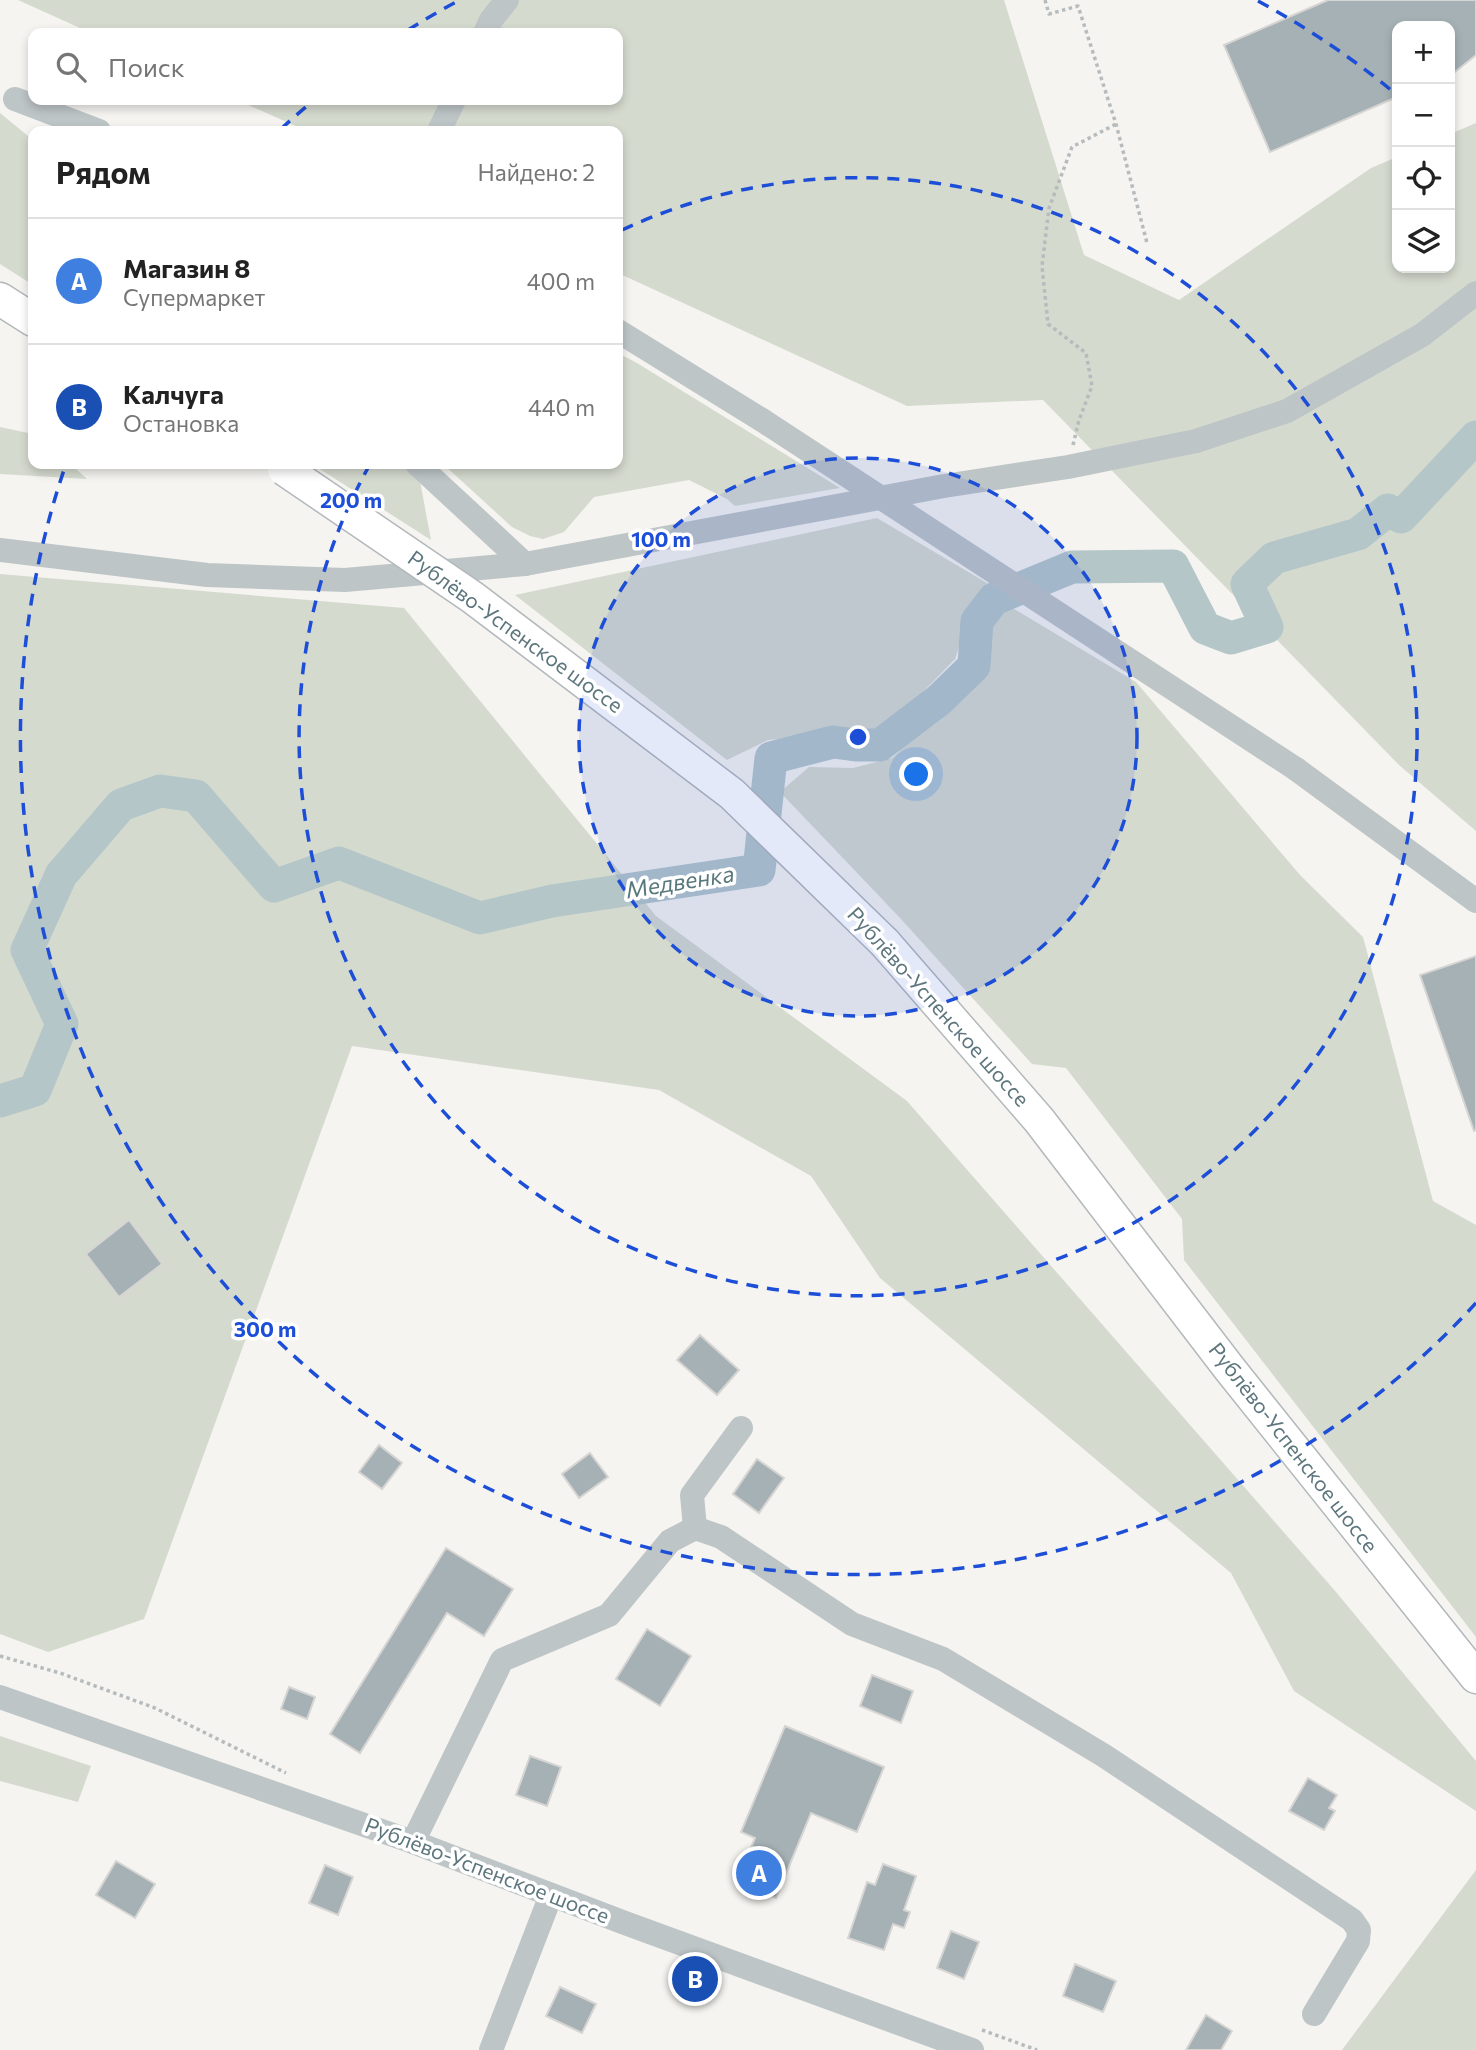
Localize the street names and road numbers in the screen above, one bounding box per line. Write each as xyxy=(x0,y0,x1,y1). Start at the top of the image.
street label: Рублёво-Успенское шоссе xyxy=(404,544,628,717)
street label: Рублёво-Успенское шоссе xyxy=(843,901,1035,1111)
street label: Рублёво-Успенское шоссе xyxy=(1204,1337,1384,1557)
street label: Рублёво-Успенское шоссе xyxy=(362,1811,613,1928)

